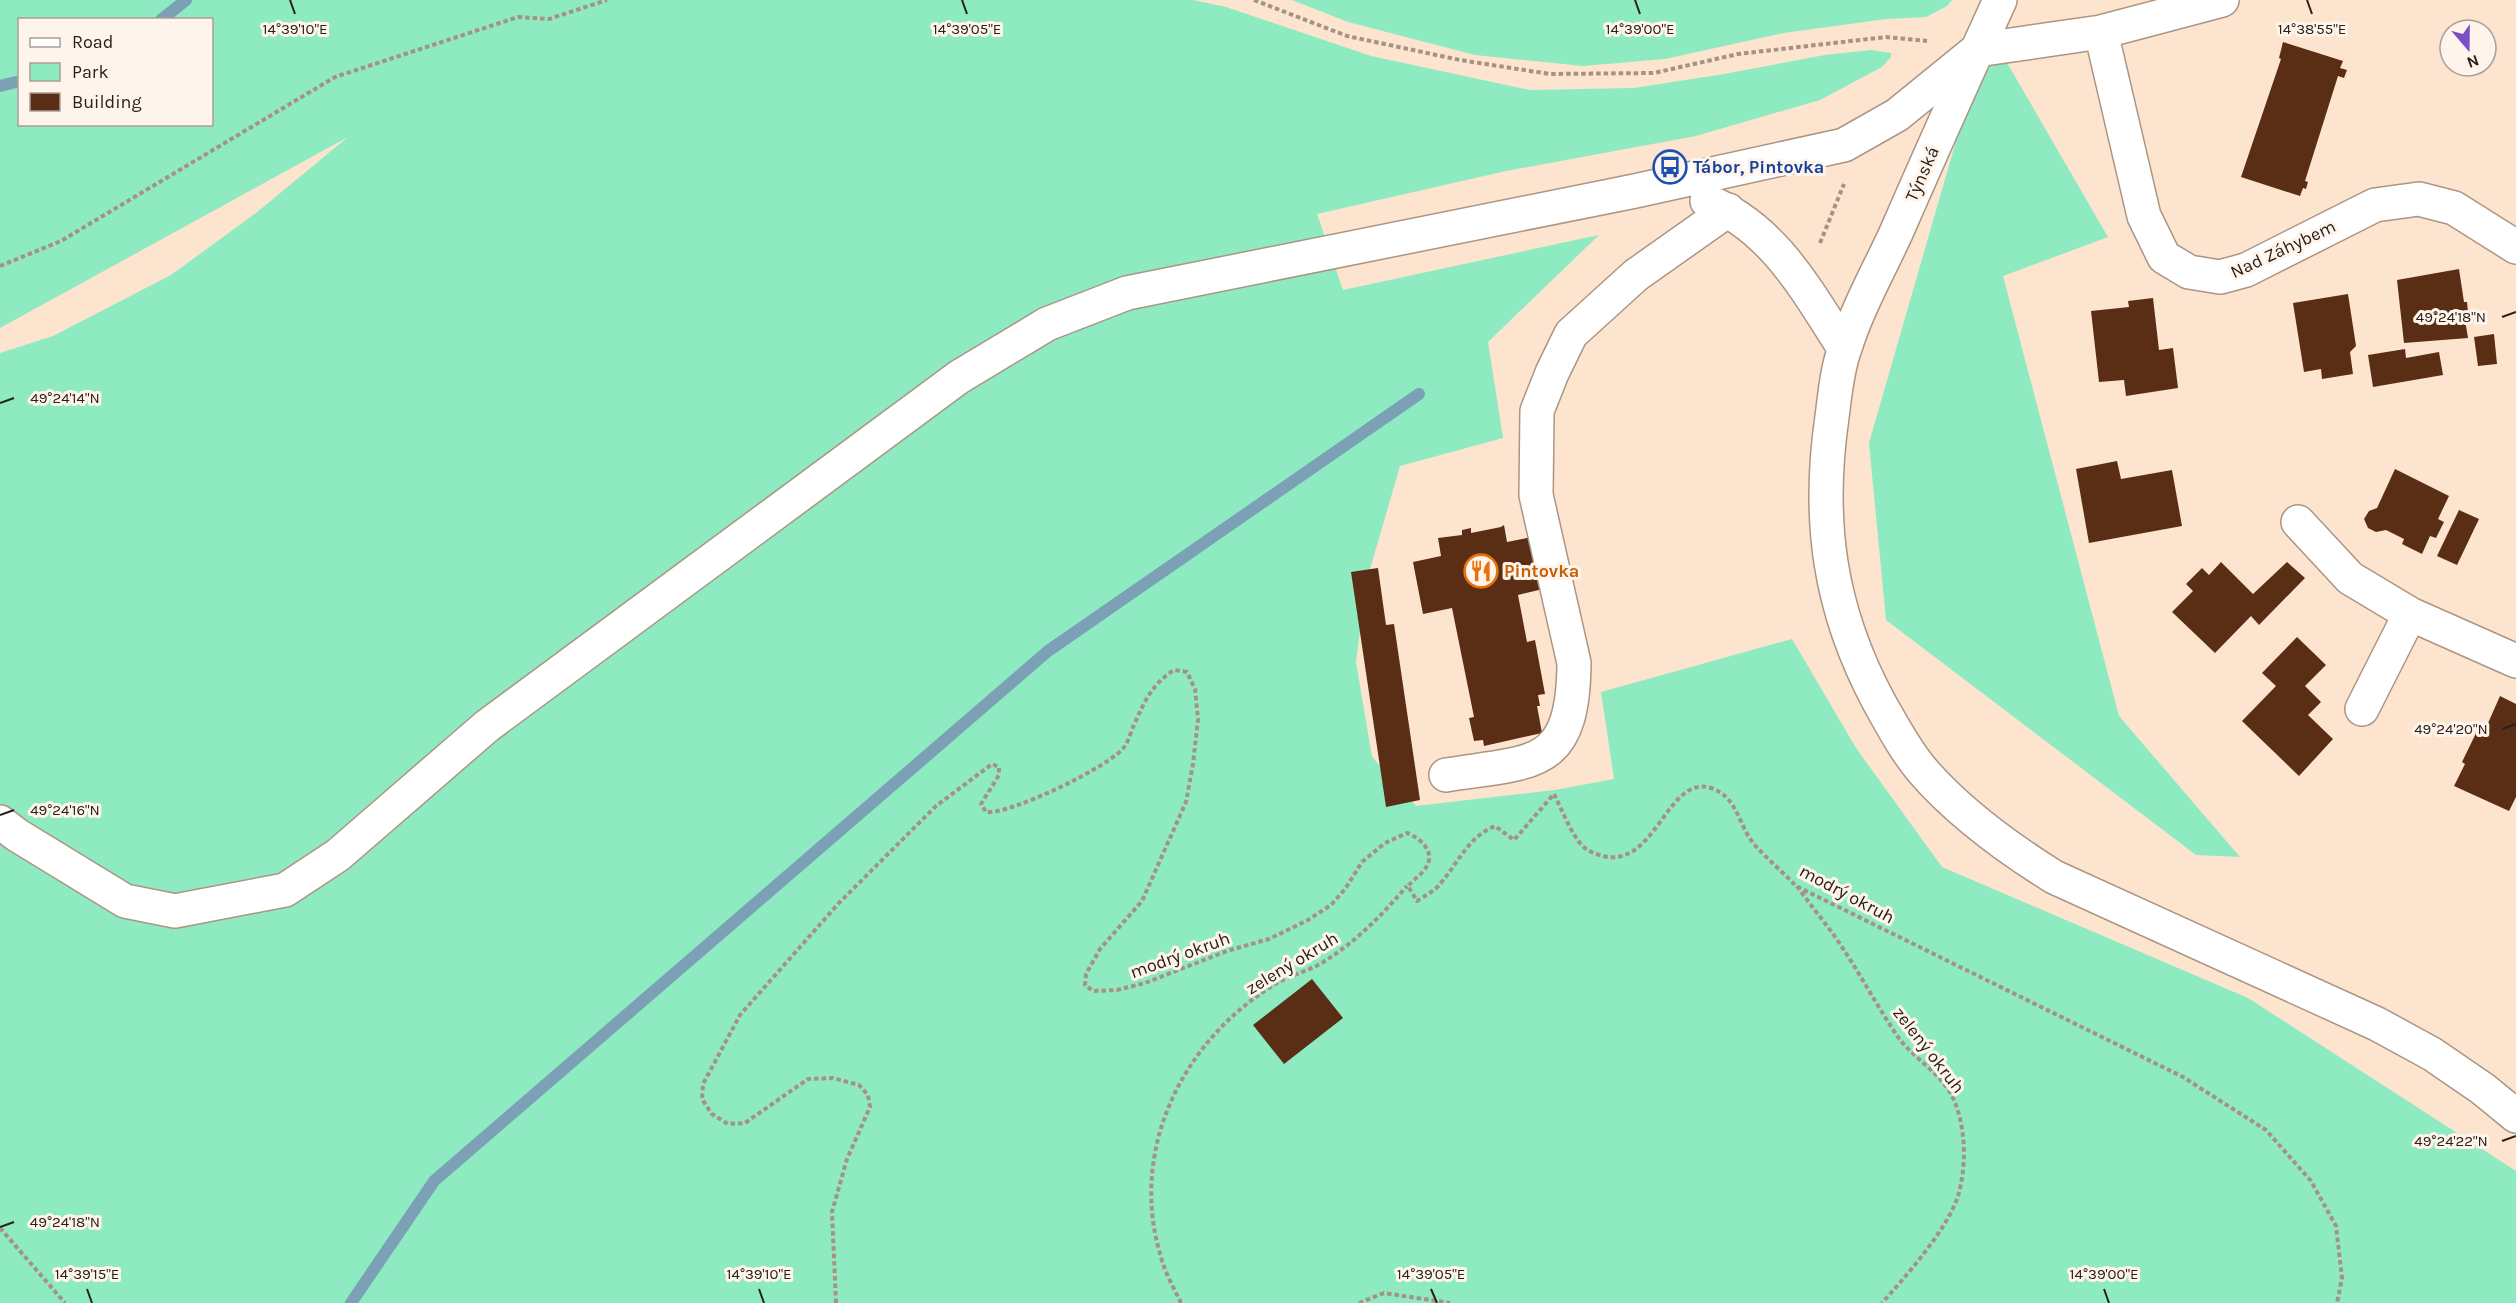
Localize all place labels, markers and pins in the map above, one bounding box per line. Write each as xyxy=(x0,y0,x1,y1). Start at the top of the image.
bus stop icon: Tábor, Pintovka xyxy=(1652,149,1688,185)
place label: Tábor, Pintovka xyxy=(1693,156,1824,178)
restaurant icon: Pintovka xyxy=(1463,553,1499,589)
place label: Pintovka xyxy=(1504,560,1579,582)

